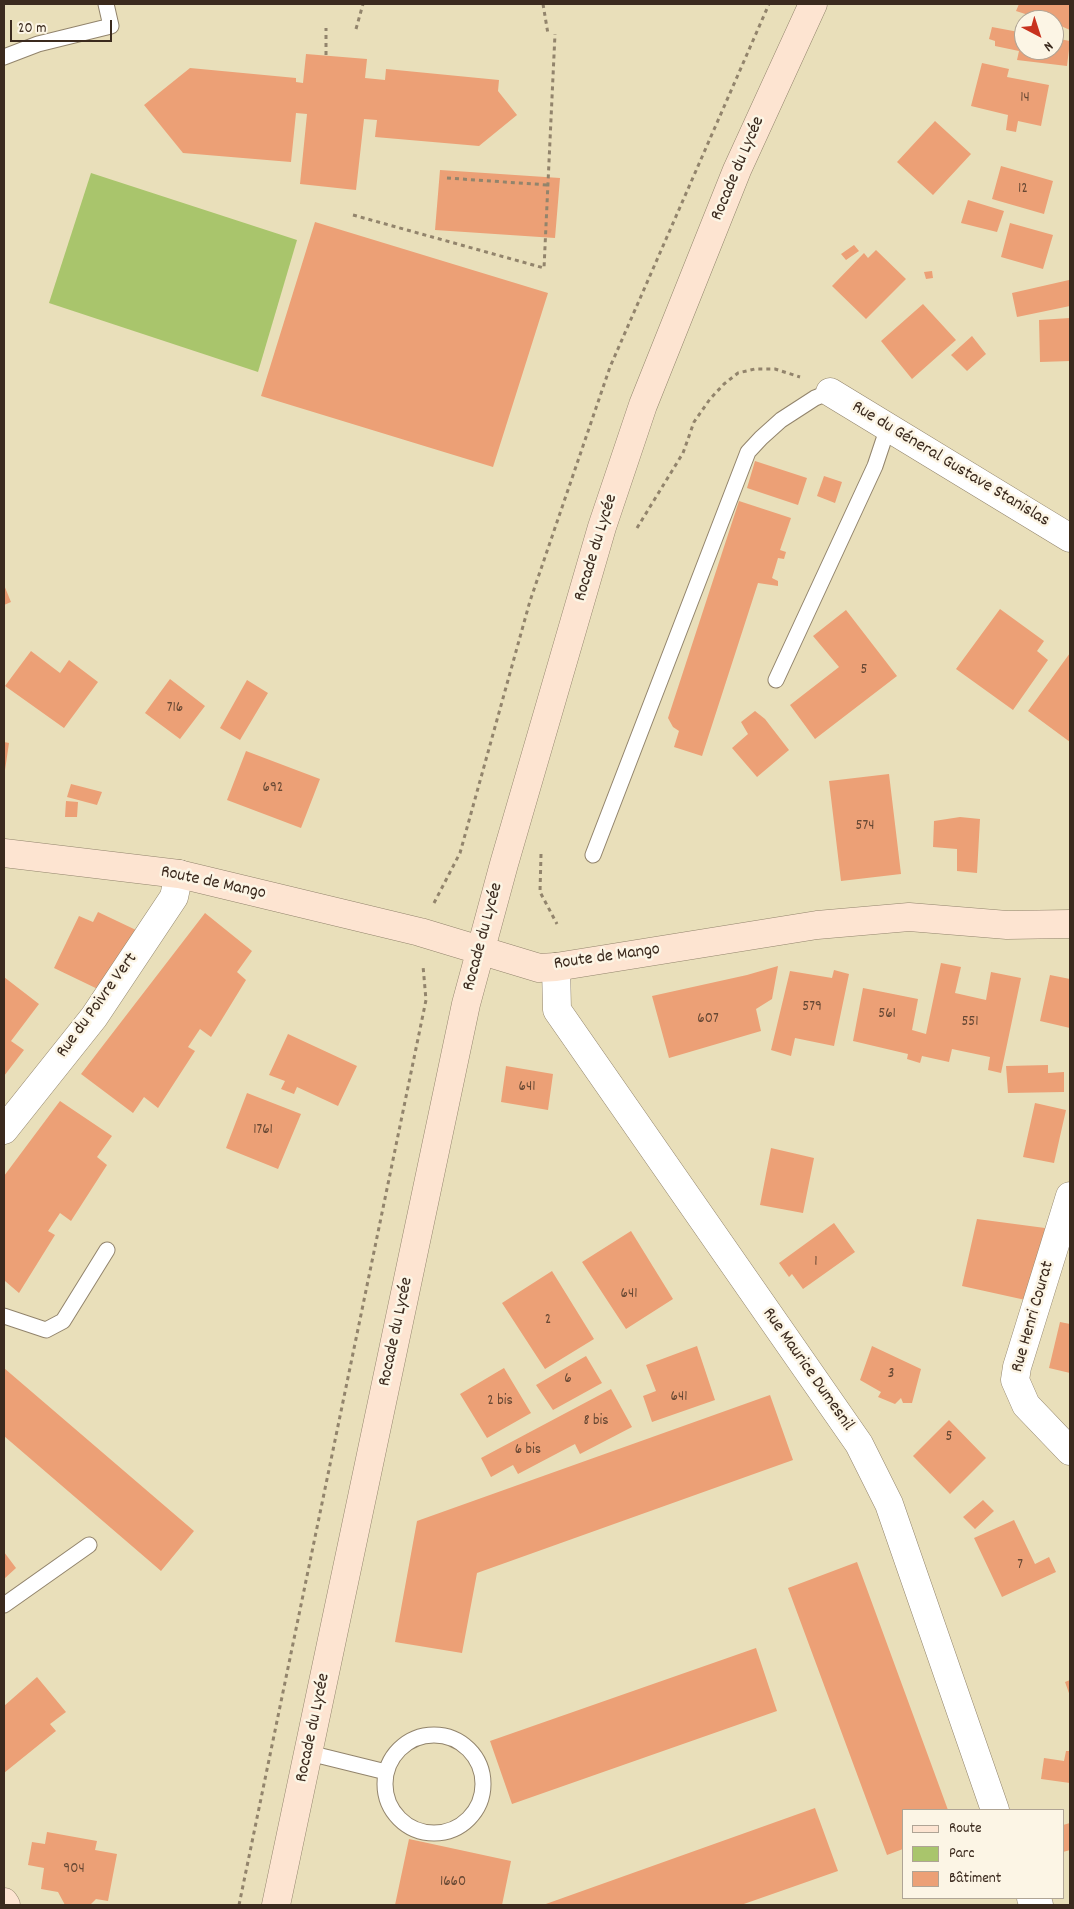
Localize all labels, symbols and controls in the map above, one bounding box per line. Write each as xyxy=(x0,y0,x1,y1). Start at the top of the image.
scale bar xyxy=(12,10,115,42)
north arrow xyxy=(1014,10,1064,60)
text: 20 m xyxy=(18,18,46,40)
text: N xyxy=(1039,36,1057,56)
house number: 14 xyxy=(1020,90,1030,108)
street label: Rocade du Lycée xyxy=(707,114,771,224)
house number: 12 xyxy=(1018,181,1028,199)
street label: Rue du Géneral Gustave Stanislas xyxy=(847,397,1053,533)
street label: Rocade du Lycée xyxy=(570,492,624,604)
house number: 5 xyxy=(861,662,867,680)
house number: 716 xyxy=(167,700,183,718)
house number: 692 xyxy=(263,780,283,798)
house number: 574 xyxy=(856,818,874,836)
street label: Route de Mango xyxy=(158,862,268,906)
street label: Rocade du Lycée xyxy=(459,881,509,993)
street label: Route de Mango xyxy=(553,940,661,976)
street label: Rue du Poivre Vert xyxy=(53,949,143,1063)
house number: 579 xyxy=(802,999,822,1017)
house number: 561 xyxy=(878,1006,896,1024)
house number: 607 xyxy=(697,1011,719,1029)
house number: 551 xyxy=(961,1014,979,1032)
house number: 641 xyxy=(519,1079,535,1097)
house number: 1761 xyxy=(253,1122,273,1140)
house number: 1 xyxy=(814,1254,818,1272)
street label: Rue Henri Courat xyxy=(1008,1259,1060,1375)
street label: Rocade du Lycée xyxy=(375,1276,419,1388)
house number: 641 xyxy=(621,1286,637,1304)
street label: Rue Maurice Dumesnil xyxy=(756,1304,858,1436)
house number: 2 xyxy=(545,1312,551,1330)
house number: 3 xyxy=(888,1366,894,1384)
house number: 6 xyxy=(564,1371,572,1389)
house number: 641 xyxy=(671,1389,687,1407)
house number: 2 bis xyxy=(487,1393,513,1411)
house number: 8 bis xyxy=(583,1413,609,1431)
house number: 5 xyxy=(946,1429,952,1447)
house number: 6 bis xyxy=(515,1442,541,1460)
house number: 7 xyxy=(1017,1557,1023,1575)
street label: Rocade du Lycée xyxy=(292,1672,336,1784)
legend xyxy=(902,1809,1064,1899)
text: Route xyxy=(949,1818,982,1840)
text: Parc xyxy=(949,1843,974,1865)
house number: 904 xyxy=(63,1861,85,1879)
text: Bâtiment xyxy=(949,1868,1001,1890)
house number: 1660 xyxy=(440,1874,466,1892)

